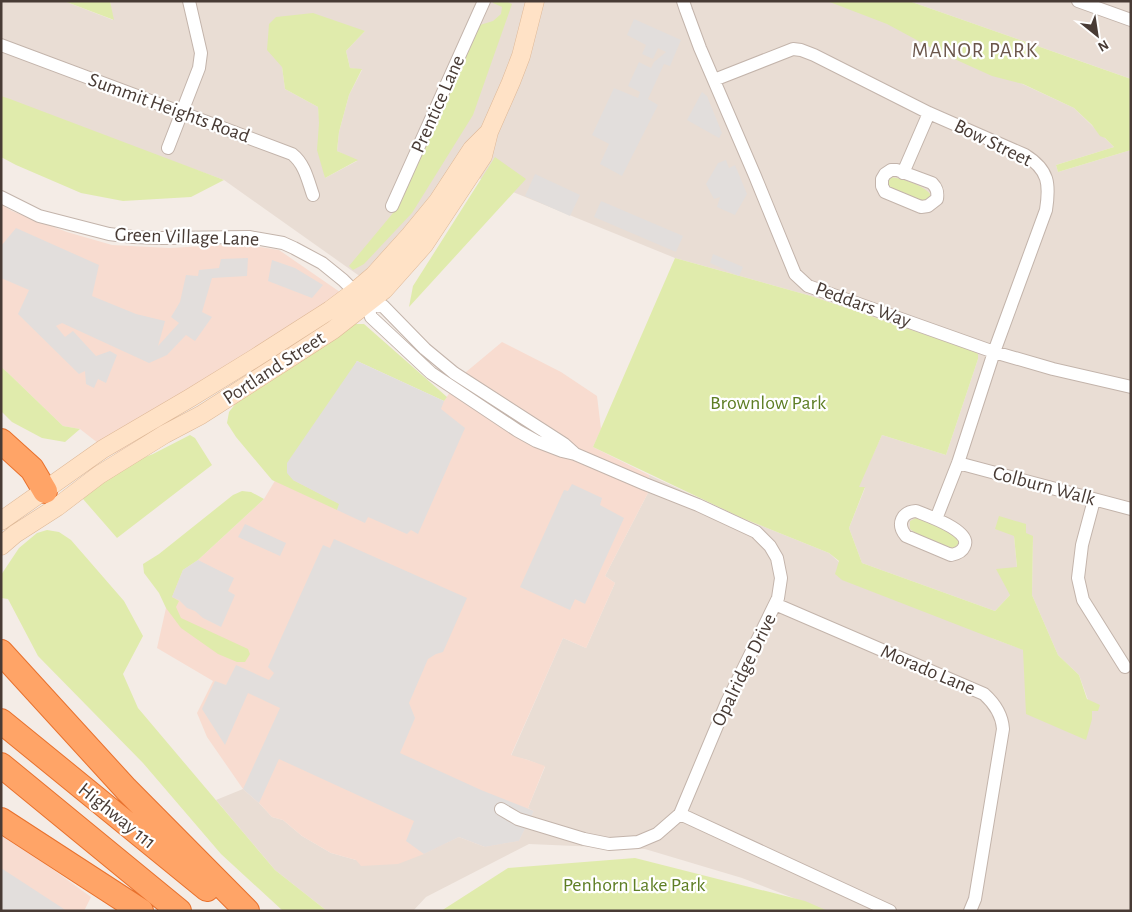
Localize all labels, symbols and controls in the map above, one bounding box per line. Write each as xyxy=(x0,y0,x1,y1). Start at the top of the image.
north arrow xyxy=(1072,10,1122,60)
text: N xyxy=(1095,37,1111,54)
district label: MANOR PARK xyxy=(912,40,1038,61)
street label: Prentice Lane xyxy=(408,52,468,156)
street label: Summit Heights Road xyxy=(86,70,252,146)
street label: Bow Street xyxy=(951,116,1036,171)
street label: Green Village Lane xyxy=(114,224,260,250)
street label: Peddars Way xyxy=(813,279,914,332)
street label: Portland Street xyxy=(219,327,329,408)
park label: Brownlow Park xyxy=(710,393,826,413)
street label: Colburn Walk xyxy=(991,463,1097,509)
street label: Opalridge Drive xyxy=(708,611,780,729)
street label: Morado Lane xyxy=(878,641,978,699)
street label: Highway 111 xyxy=(75,779,159,853)
park label: Penhorn Lake Park xyxy=(563,875,705,895)

